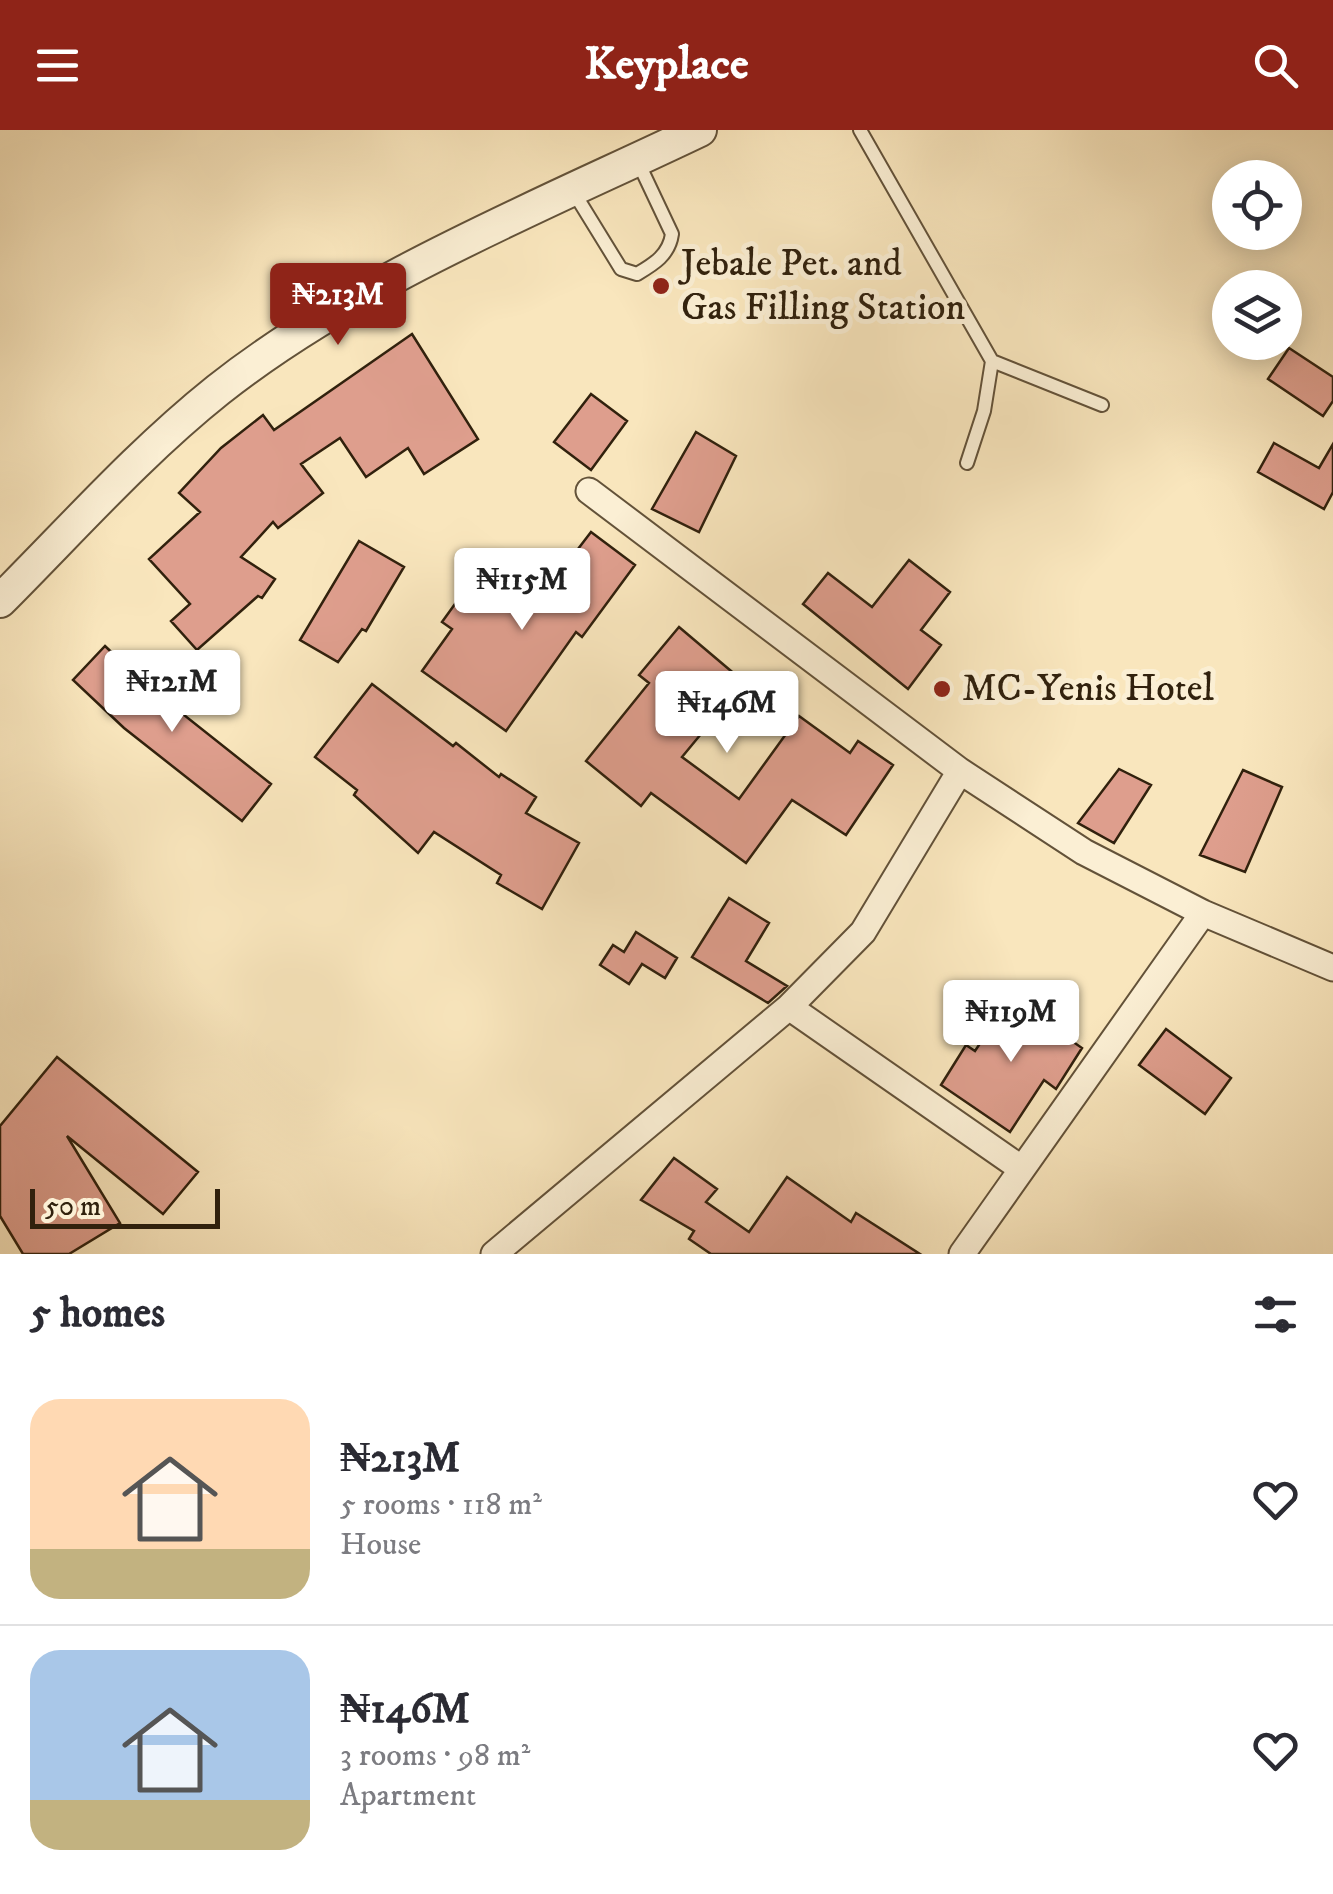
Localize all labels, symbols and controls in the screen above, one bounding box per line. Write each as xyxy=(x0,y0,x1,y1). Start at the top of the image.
text: Keyplace xyxy=(584,37,749,93)
icon: menu xyxy=(30,38,85,93)
icon: search xyxy=(1248,38,1303,93)
map controls xyxy=(1212,160,1302,360)
button: locate xyxy=(1212,160,1302,250)
place label: Jebale Pet. and Gas Filling Station xyxy=(678,240,965,332)
pin: ₦213M xyxy=(268,263,408,348)
button: layers xyxy=(1212,270,1302,360)
text: ₦213M xyxy=(292,275,384,315)
marker: Jebale Pet. and Gas Filling Station xyxy=(650,275,672,297)
pin: ₦115M xyxy=(452,548,592,633)
text: ₦115M xyxy=(476,560,568,600)
pin: ₦121M xyxy=(102,650,242,735)
text: ₦121M xyxy=(126,662,218,702)
place label: MC-Yenis Hotel xyxy=(962,665,1215,713)
pin: ₦146M xyxy=(657,671,797,756)
marker: MC-Yenis Hotel xyxy=(931,678,953,700)
text: ₦146M xyxy=(677,683,777,723)
pin: ₦119M xyxy=(941,980,1081,1065)
text: ₦119M xyxy=(965,992,1057,1032)
scale bar xyxy=(30,1184,220,1228)
text: 50 m xyxy=(45,1189,101,1224)
icon: filters xyxy=(1248,1287,1303,1342)
text: 5 homes xyxy=(30,1288,165,1340)
text: ₦213M xyxy=(340,1433,460,1485)
icon: home xyxy=(110,1439,230,1559)
icon: heart xyxy=(1248,1472,1303,1527)
text: 5 rooms · 118 m² xyxy=(340,1485,542,1525)
text: House xyxy=(340,1525,421,1565)
text: ₦146M xyxy=(340,1684,470,1736)
icon: home xyxy=(110,1690,230,1810)
icon: heart xyxy=(1248,1723,1303,1778)
text: 3 rooms · 98 m² xyxy=(340,1736,530,1776)
text: Apartment xyxy=(340,1776,476,1816)

